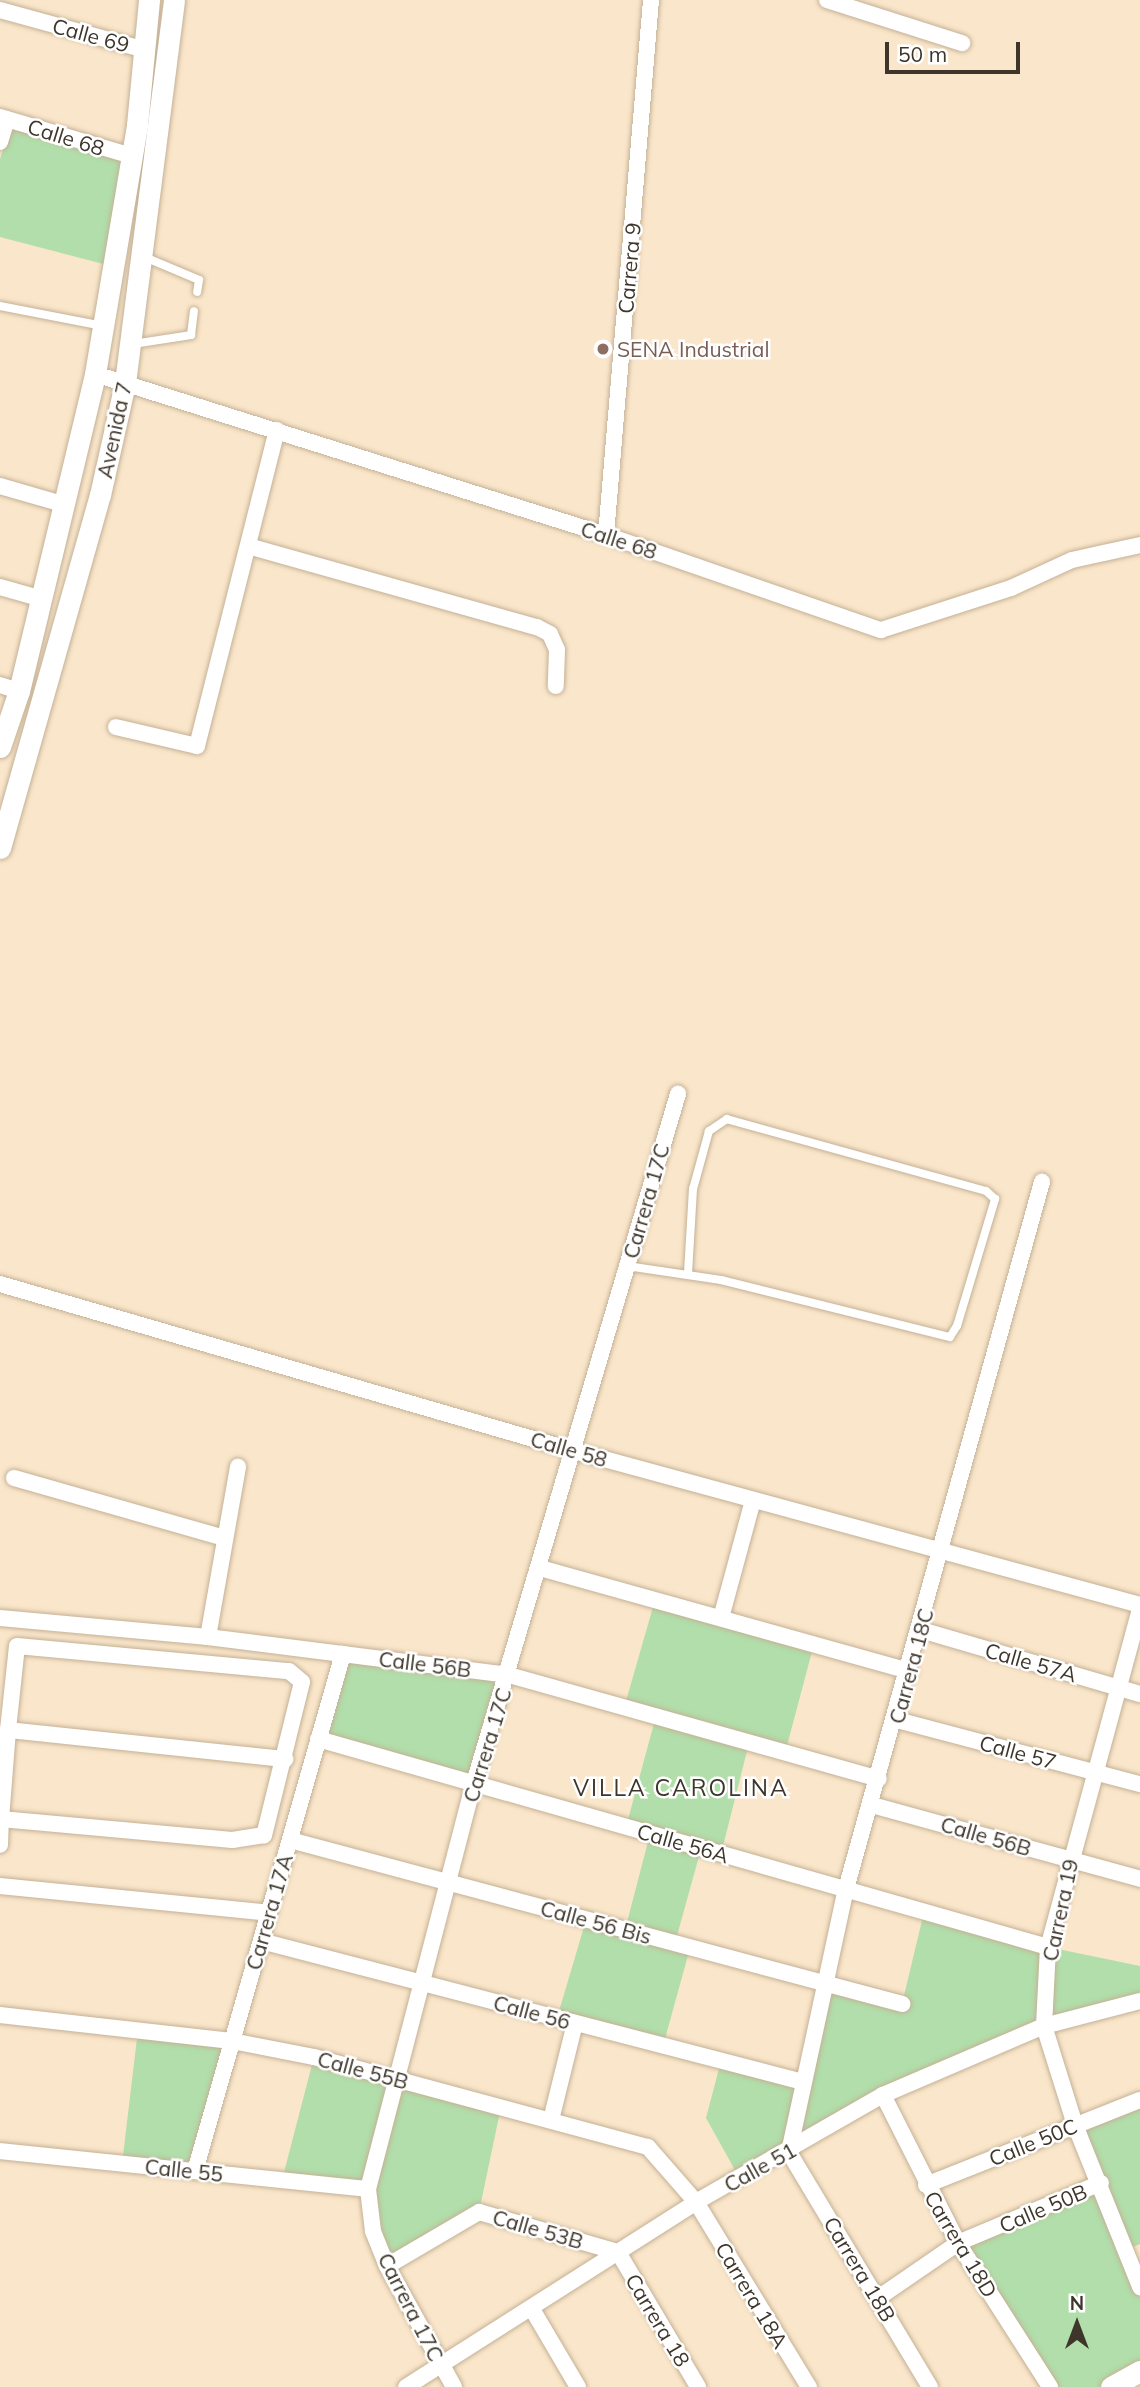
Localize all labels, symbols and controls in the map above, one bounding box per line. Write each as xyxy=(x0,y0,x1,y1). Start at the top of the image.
street label: Calle 69 xyxy=(50,13,132,57)
scale bar xyxy=(888,28,1023,72)
text: 50 m xyxy=(898,41,947,67)
street label: Calle 68 xyxy=(25,113,107,161)
street label: Carrera 9 xyxy=(612,221,646,315)
place label: SENA Industrial xyxy=(617,336,769,362)
marker: SENA Industrial xyxy=(595,341,611,357)
street label: Avenida 7 xyxy=(91,380,137,480)
street label: Calle 68 xyxy=(578,516,660,564)
street label: Carrera 17C xyxy=(618,1141,674,1261)
street label: Calle 58 xyxy=(528,1426,610,1472)
street label: Carrera 18C xyxy=(884,1606,938,1726)
street label: Calle 57A xyxy=(982,1637,1080,1687)
street label: Calle 56B xyxy=(377,1646,473,1682)
street label: Carrera 17C xyxy=(458,1685,516,1805)
street label: Calle 57 xyxy=(977,1730,1059,1774)
district label: VILLA CAROLINA xyxy=(575,1774,787,1802)
street label: Calle 56B xyxy=(938,1811,1034,1861)
street label: Calle 56A xyxy=(634,1818,732,1868)
street label: Carrera 17A xyxy=(240,1851,298,1973)
street label: Carrera 19 xyxy=(1037,1857,1083,1963)
street label: Calle 56 Bis xyxy=(538,1895,654,1949)
street label: Calle 56 xyxy=(491,1990,573,2034)
street label: Calle 55B xyxy=(315,2046,411,2094)
street label: Calle 50C xyxy=(985,2113,1081,2171)
street label: Calle 51 xyxy=(719,2137,801,2197)
street label: Calle 55 xyxy=(144,2153,224,2187)
street label: Calle 50B xyxy=(995,2178,1091,2238)
street label: Carrera 18D xyxy=(919,2186,1003,2302)
street label: Calle 53B xyxy=(490,2204,586,2254)
street label: Carrera 18B xyxy=(819,2212,901,2326)
street label: Carrera 18A xyxy=(710,2237,794,2353)
street label: Carrera 17C xyxy=(373,2249,449,2365)
street label: Carrera 18 xyxy=(620,2269,696,2371)
north arrow xyxy=(1042,2289,1112,2359)
text: N xyxy=(1070,2291,1084,2315)

